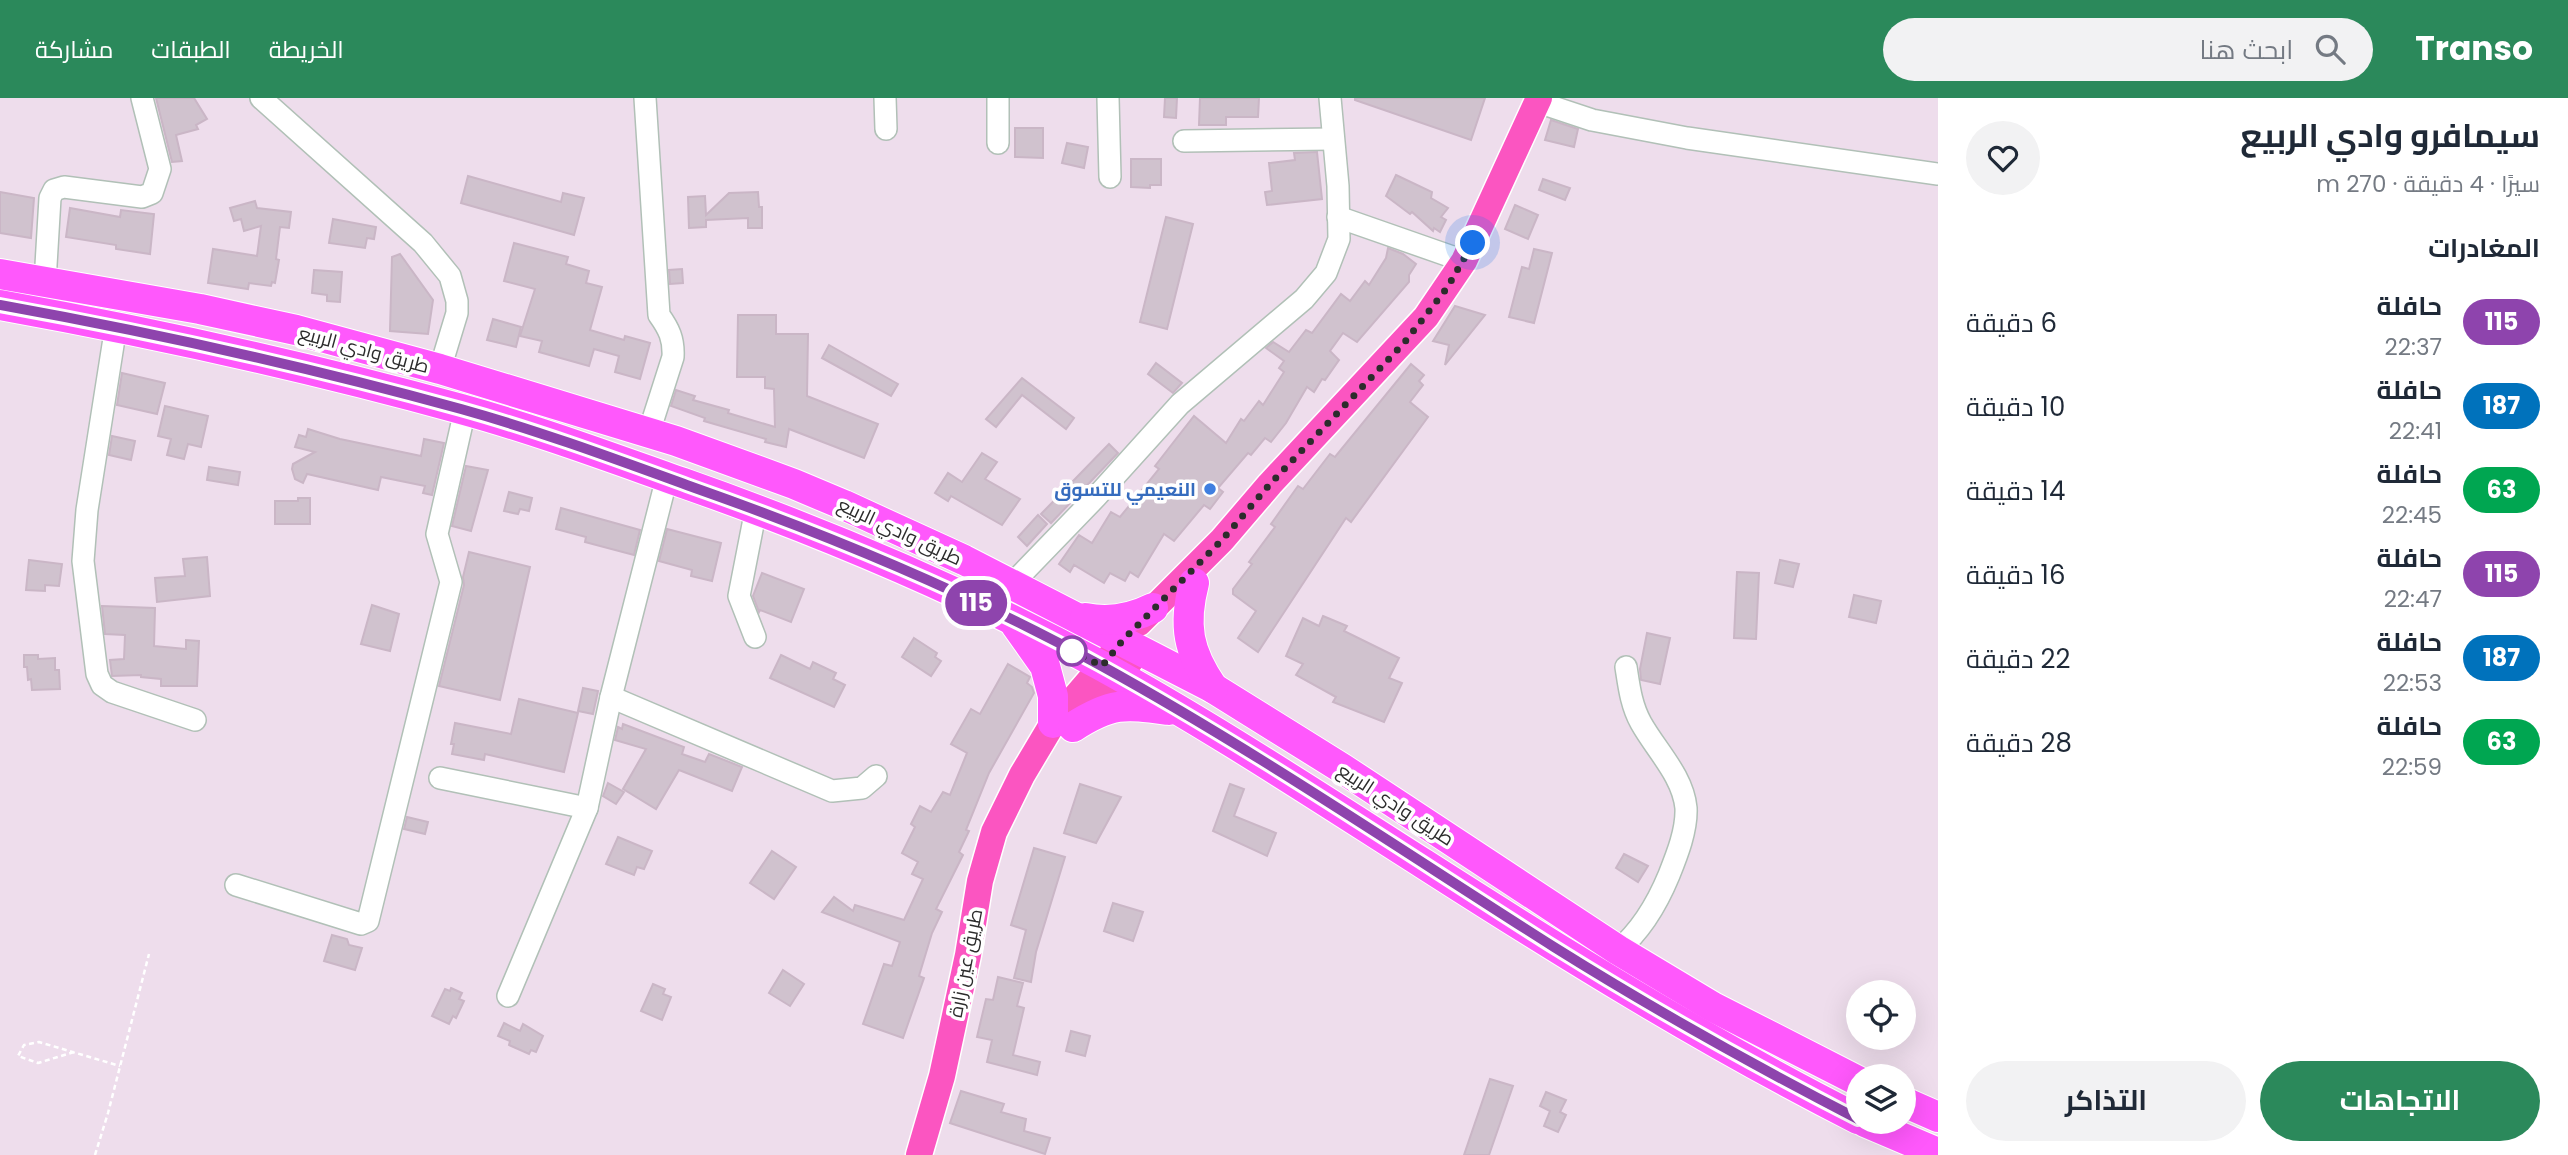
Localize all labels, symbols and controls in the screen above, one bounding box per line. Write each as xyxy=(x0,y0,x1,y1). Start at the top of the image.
search box xyxy=(1883,18,2373,81)
text: Transo xyxy=(2415,25,2533,72)
icon: search xyxy=(2311,30,2349,68)
text: ابحث هنا xyxy=(2199,32,2293,68)
text: مشاركة xyxy=(35,33,113,66)
text: الطبقات xyxy=(151,33,231,66)
text: الخريطة xyxy=(269,33,344,66)
text: سيمافرو وادي الربيع xyxy=(2240,112,2540,159)
button: heart xyxy=(1966,121,2040,195)
text: سيرًا · 4 دقيقة · 270 m xyxy=(2316,168,2540,200)
your location xyxy=(1455,225,1490,260)
text: المغادرات xyxy=(2428,230,2540,266)
text: حافلة xyxy=(2377,288,2442,324)
text: 6 دقيقة xyxy=(1966,305,2057,341)
text: 115 xyxy=(2485,305,2518,338)
street label: طريق وادي الربيع xyxy=(295,319,432,381)
text: 22:37 xyxy=(2385,331,2442,363)
text: حافلة xyxy=(2377,372,2442,408)
text: 10 دقيقة xyxy=(1966,389,2065,425)
text: 187 xyxy=(2483,389,2520,422)
text: 22:41 xyxy=(2389,415,2442,447)
text: حافلة xyxy=(2377,456,2442,492)
text: 14 دقيقة xyxy=(1966,473,2065,509)
text: 63 xyxy=(2487,473,2516,506)
place label: النعيمي للتسوق xyxy=(1054,476,1196,505)
marker: النعيمي للتسوق xyxy=(1202,481,1218,497)
street label: طريق وادي الربيع xyxy=(833,491,966,573)
text: 22:45 xyxy=(2382,499,2442,531)
text: حافلة xyxy=(2377,540,2442,576)
text: 16 دقيقة xyxy=(1966,557,2065,593)
text: 115 xyxy=(2485,557,2518,590)
line badge: 115 xyxy=(936,580,1016,626)
text: 22:47 xyxy=(2384,583,2442,615)
text: 115 xyxy=(959,586,993,619)
text: حافلة xyxy=(2377,624,2442,660)
unlabelled marker xyxy=(1057,636,1087,666)
text: 22 دقيقة xyxy=(1966,641,2070,677)
text: 187 xyxy=(2483,641,2520,674)
text: 22:53 xyxy=(2383,667,2442,699)
text: حافلة xyxy=(2377,708,2442,744)
text: 28 دقيقة xyxy=(1966,725,2072,761)
text: 63 xyxy=(2487,725,2516,758)
text: 22:59 xyxy=(2382,751,2442,783)
street label: طريق وادي الربيع xyxy=(1332,757,1459,853)
street label: طريق عين زارة xyxy=(942,907,989,1020)
map controls xyxy=(1846,980,1916,1134)
button: locate xyxy=(1846,980,1916,1050)
button: التذاكر xyxy=(1966,1061,2246,1141)
button: الاتجاهات xyxy=(2260,1061,2540,1141)
button: layers xyxy=(1846,1064,1916,1134)

